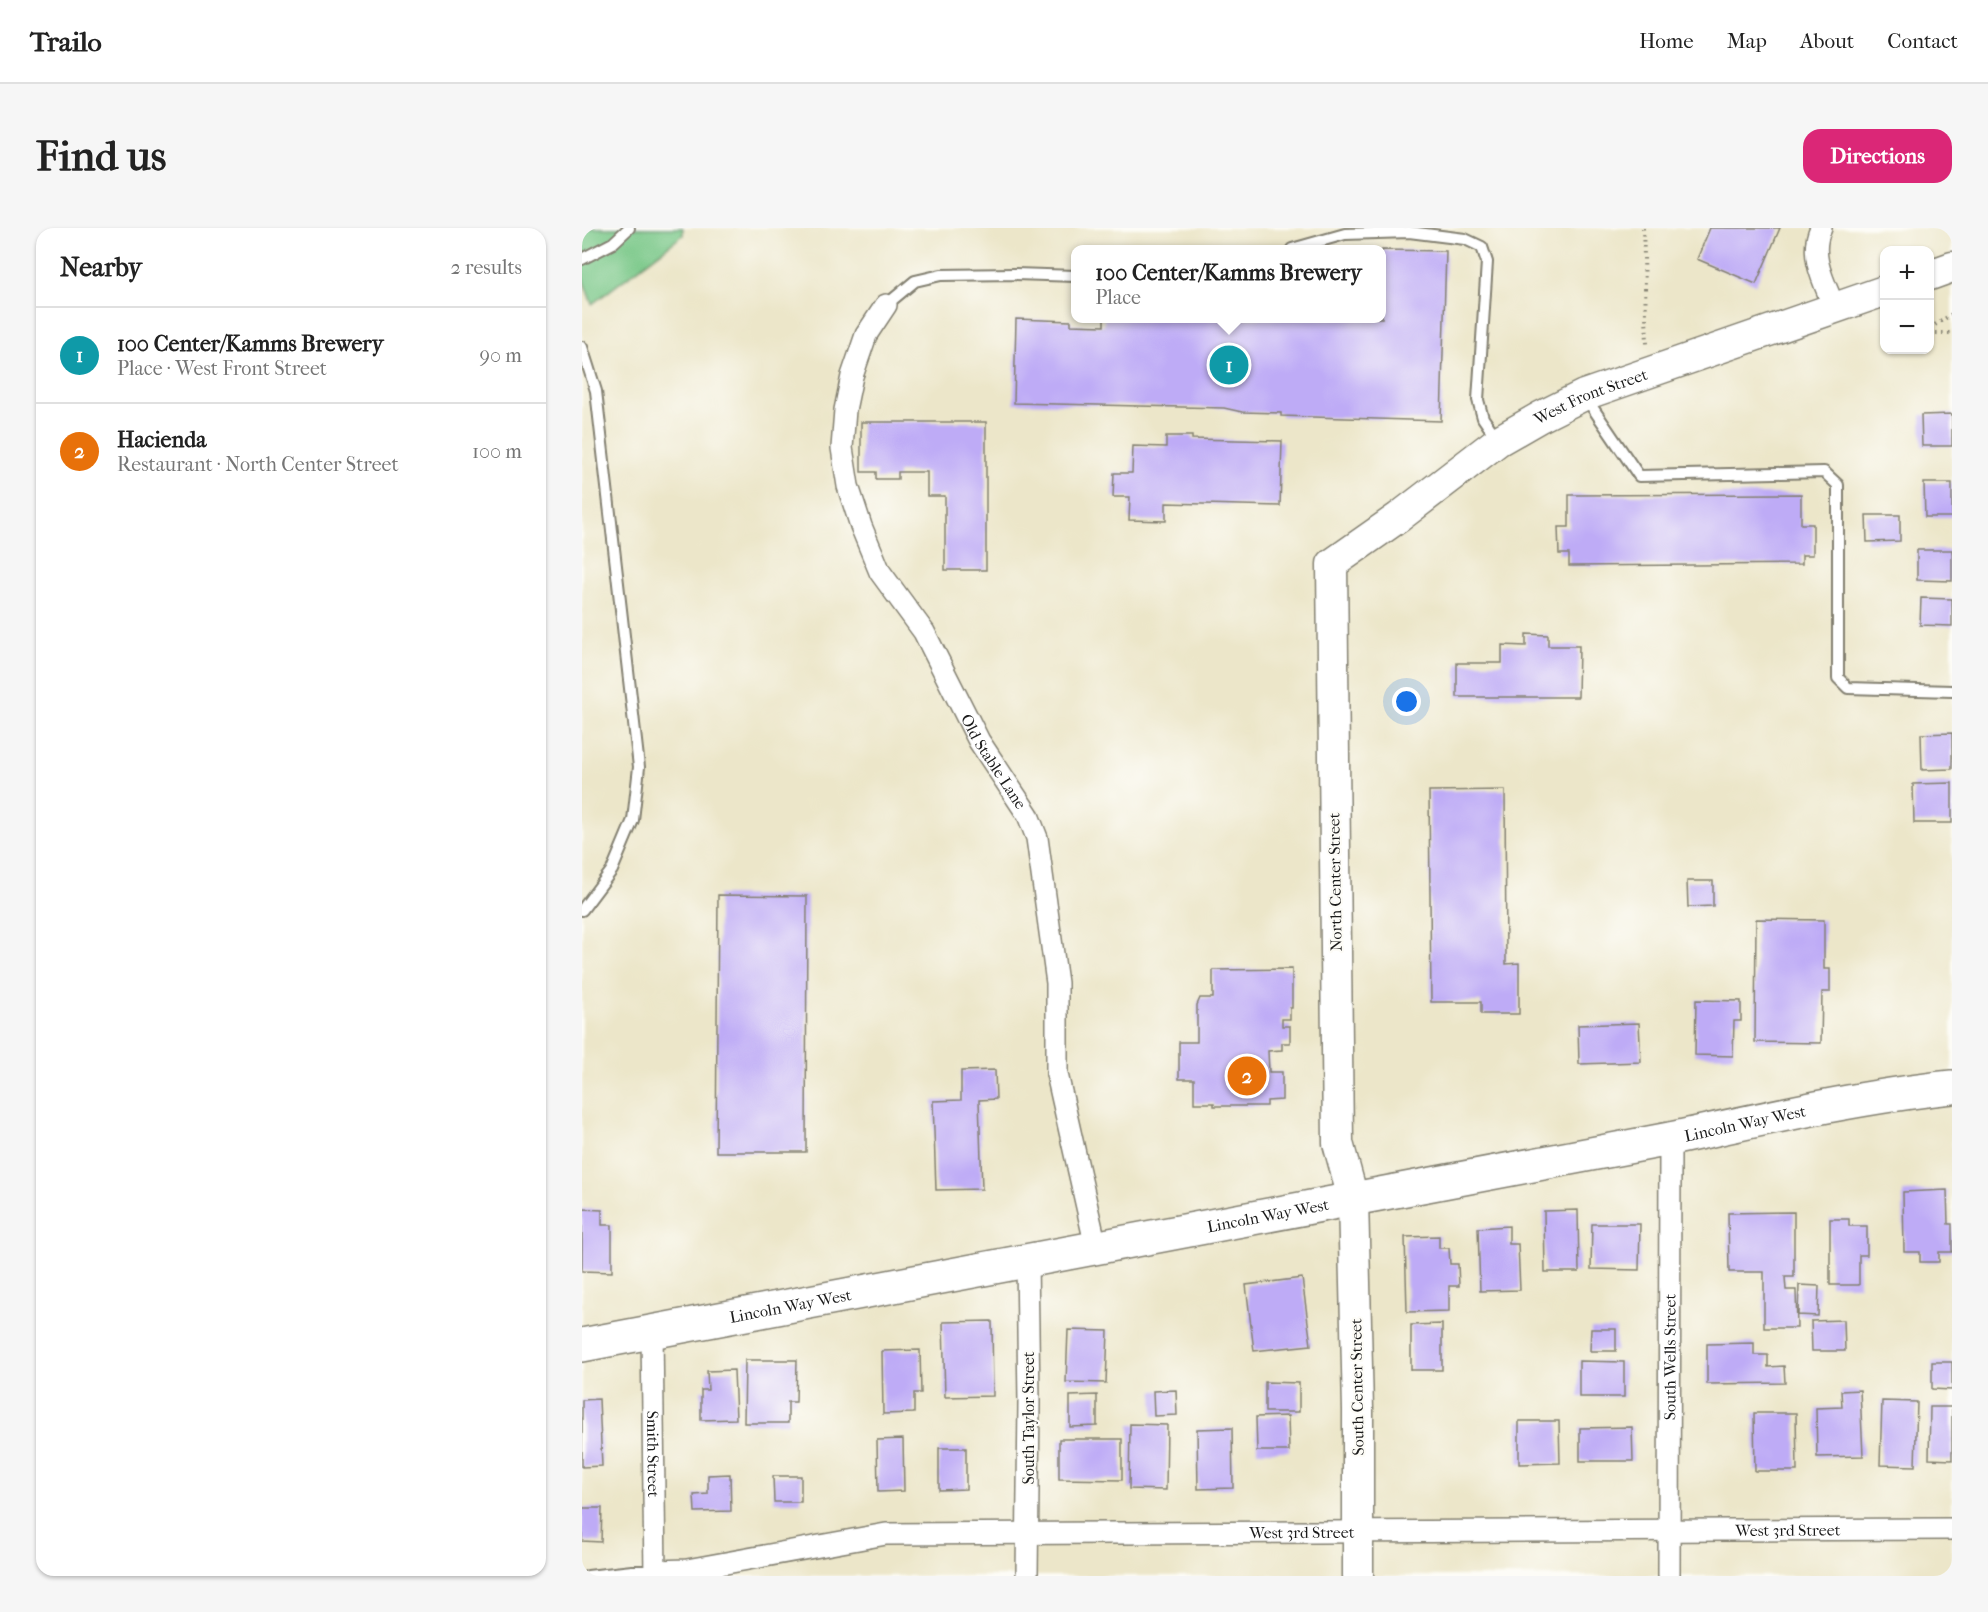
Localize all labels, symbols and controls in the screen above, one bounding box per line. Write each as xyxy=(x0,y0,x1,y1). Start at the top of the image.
text: Trailo xyxy=(30,25,102,58)
text: Home xyxy=(1639,29,1694,53)
text: Map xyxy=(1727,29,1767,53)
text: About xyxy=(1800,29,1854,53)
text: Contact xyxy=(1887,29,1958,53)
button: Directions xyxy=(1803,129,1952,183)
text: Find us xyxy=(36,132,166,181)
popup xyxy=(1071,245,1386,323)
map controls xyxy=(1880,246,1934,354)
button: + xyxy=(1880,246,1934,300)
text: Nearby xyxy=(60,252,142,283)
text: 2 results xyxy=(451,256,522,279)
text: 100 Center/Kamms Brewery xyxy=(1095,260,1362,286)
text: Place xyxy=(1095,286,1141,309)
button: − xyxy=(1880,300,1934,354)
text: 100 Center/Kamms Brewery xyxy=(117,331,383,357)
pin: 1 xyxy=(1210,342,1248,388)
text: 1 xyxy=(76,344,83,367)
text: 90 m xyxy=(480,344,522,367)
text: Place · West Front Street xyxy=(117,357,327,380)
street label: West Front Street xyxy=(1530,364,1650,429)
text: Hacienda xyxy=(117,427,206,453)
text: 2 xyxy=(74,440,85,463)
text: 100 m xyxy=(472,440,522,463)
text: Restaurant · North Center Street xyxy=(117,453,399,476)
your location xyxy=(1392,687,1421,716)
street label: Old Stable Lane xyxy=(957,711,1031,812)
street label: North Center Street xyxy=(1324,812,1346,952)
pin: 2 xyxy=(1228,1054,1266,1098)
street label: Lincoln Way West xyxy=(1682,1101,1808,1145)
street label: Lincoln Way West xyxy=(1205,1194,1331,1236)
street label: Lincoln Way West xyxy=(728,1285,853,1326)
street label: South Wells Street xyxy=(1660,1294,1679,1420)
street label: South Center Street xyxy=(1346,1318,1368,1456)
street label: South Taylor Street xyxy=(1019,1351,1038,1485)
street label: Smith Street xyxy=(643,1411,664,1498)
street label: West 3rd Street xyxy=(1734,1520,1841,1540)
street label: West 3rd Street xyxy=(1248,1522,1355,1542)

